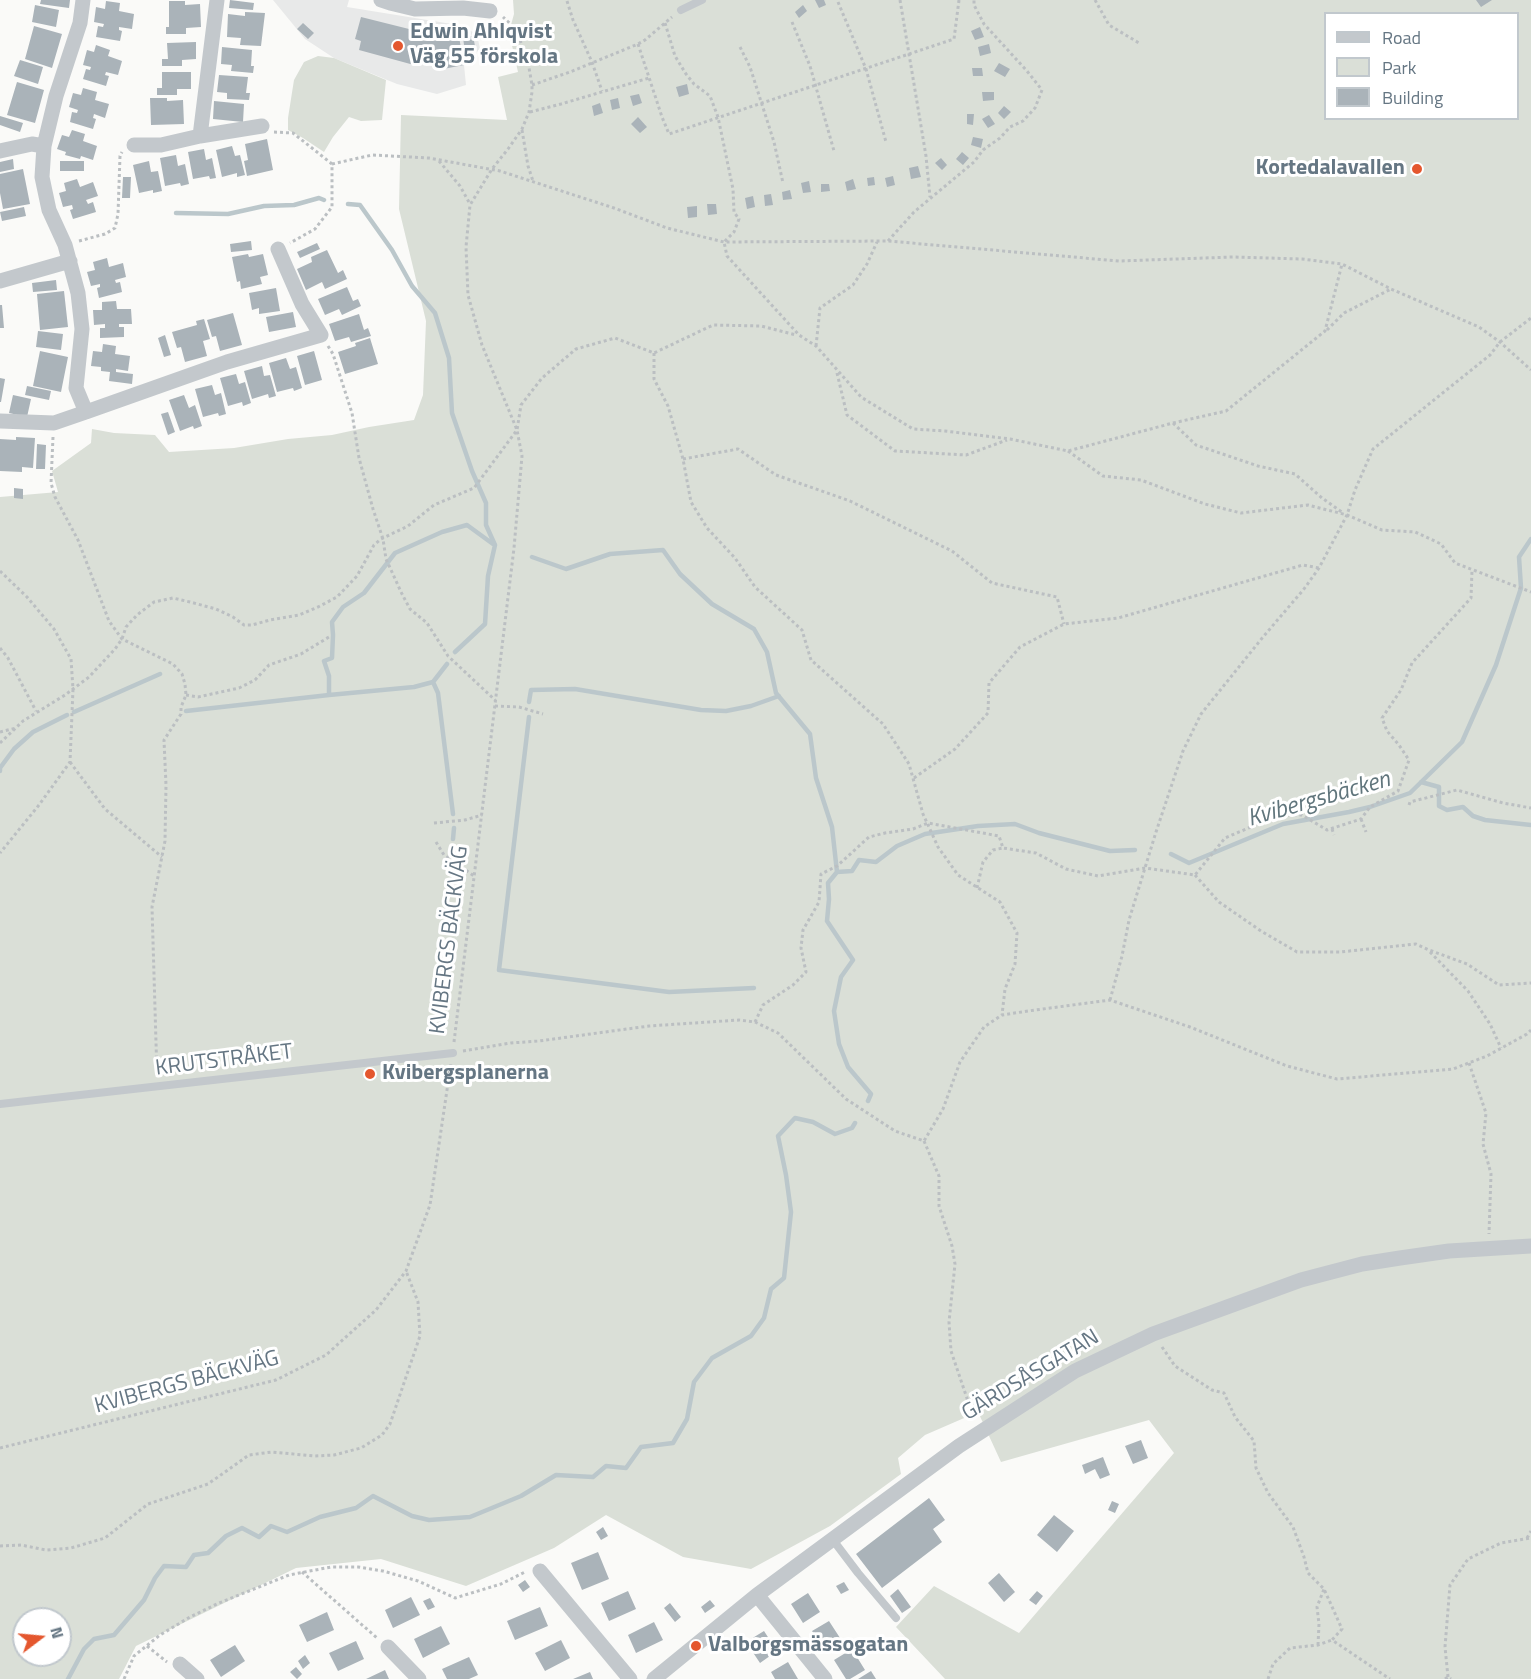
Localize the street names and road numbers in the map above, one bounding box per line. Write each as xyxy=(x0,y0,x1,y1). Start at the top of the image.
street label: KVIBERGS BÄCKVÄG xyxy=(425,844,475,1036)
street label: KRUTSTRÅKET xyxy=(154,1039,294,1083)
street label: GÄRDSÅSGATAN xyxy=(958,1325,1104,1427)
street label: KVIBERGS BÄCKVÄG xyxy=(92,1346,282,1420)

